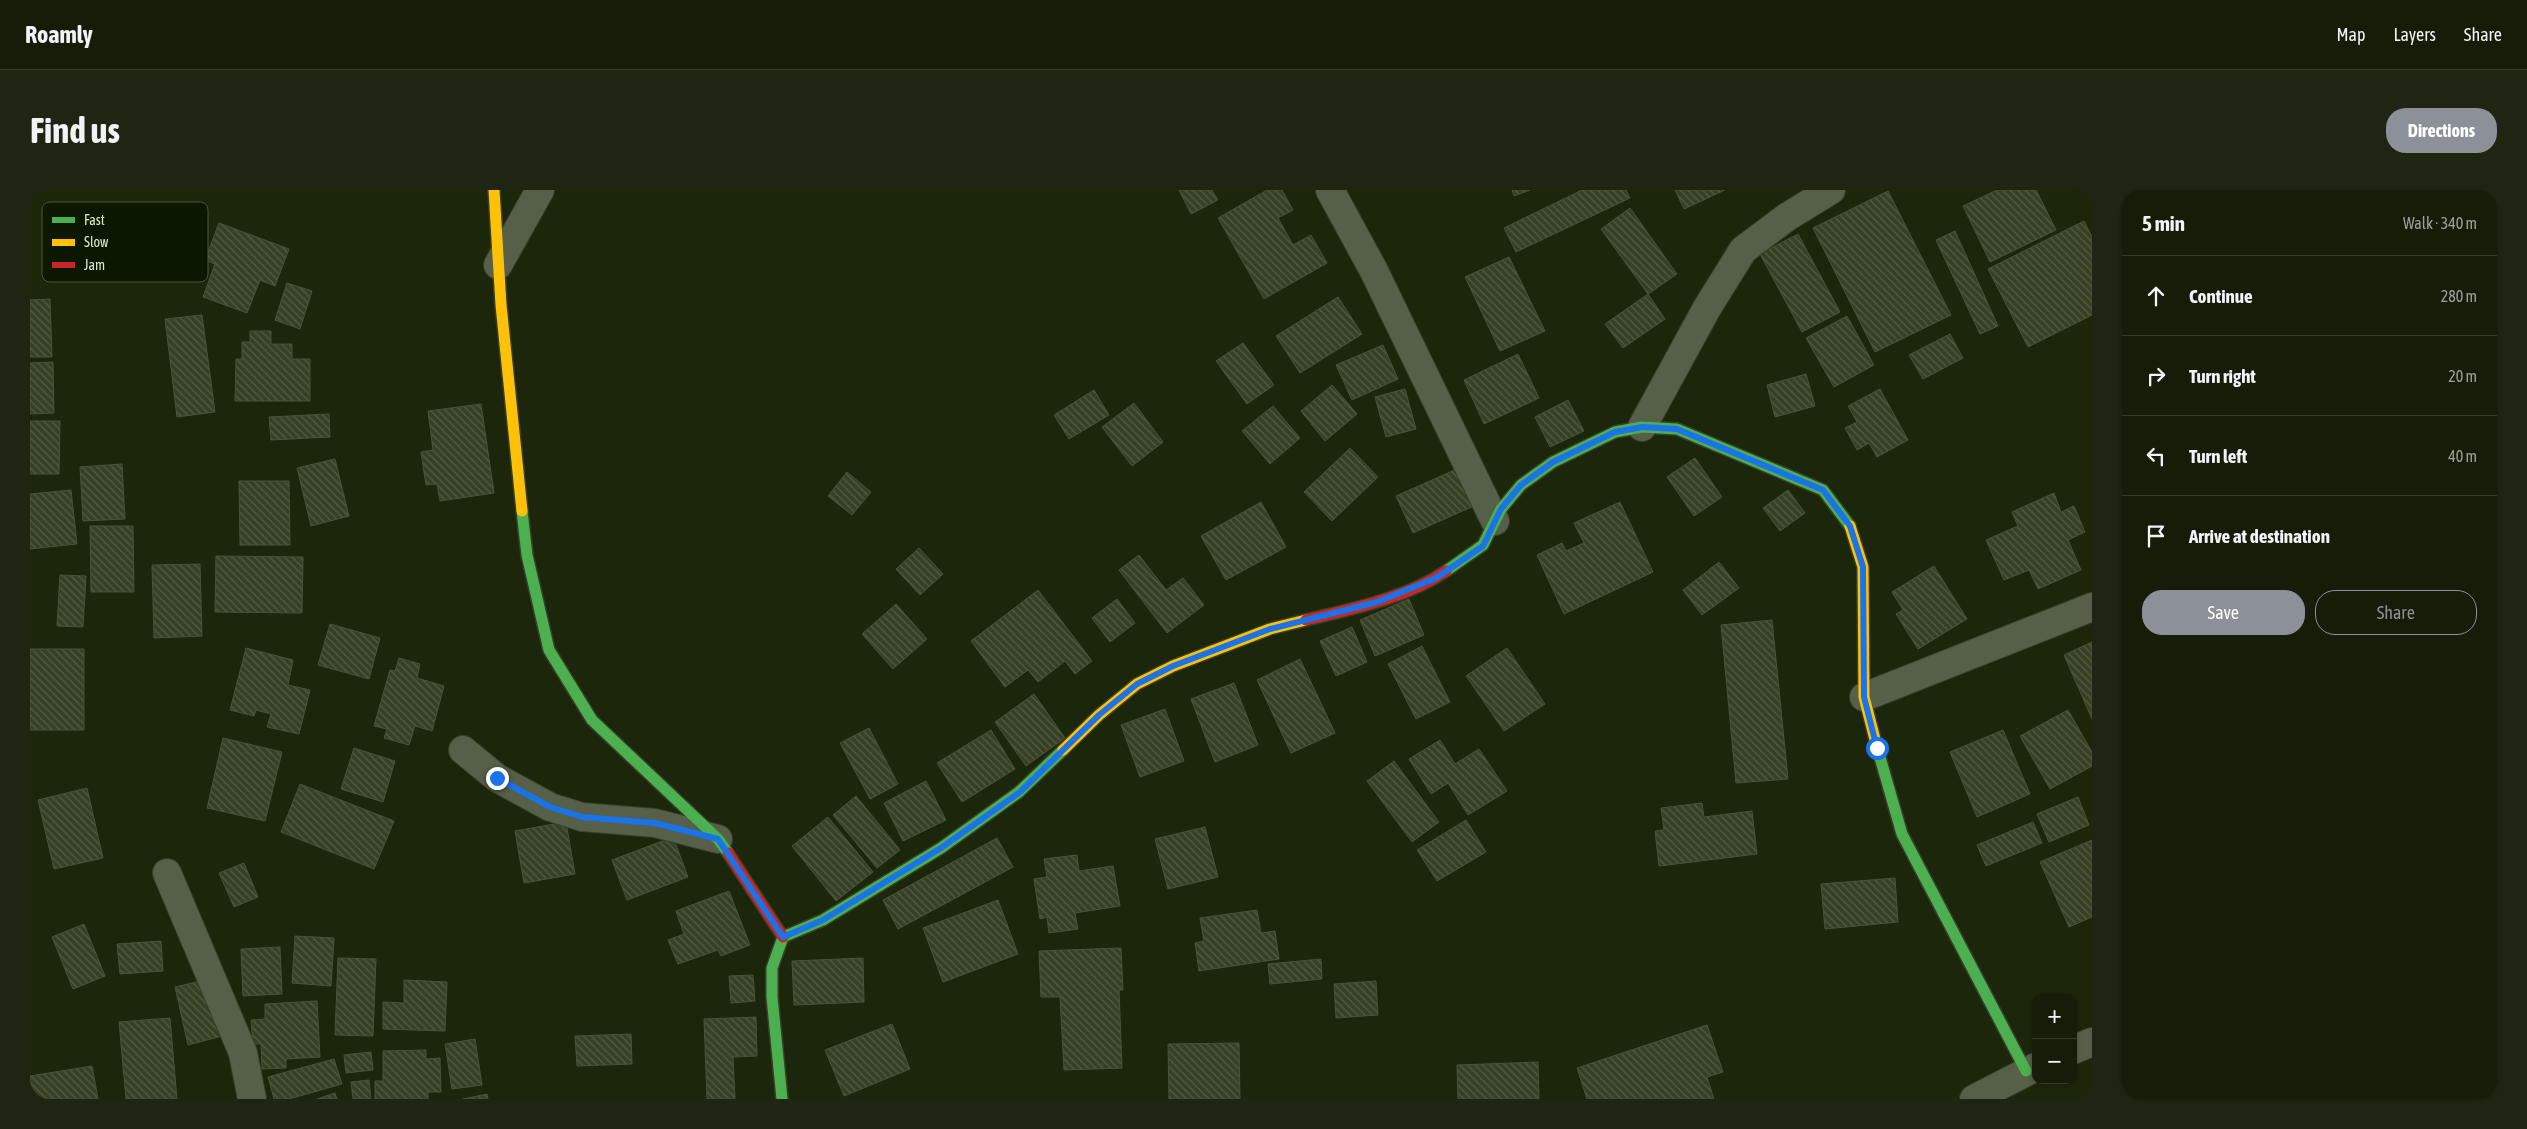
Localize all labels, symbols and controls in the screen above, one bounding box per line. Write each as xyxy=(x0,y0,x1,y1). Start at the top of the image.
text: Roamly xyxy=(25,21,93,48)
text: Map xyxy=(2336,24,2365,45)
text: Layers xyxy=(2393,24,2436,45)
text: Share xyxy=(2464,24,2502,45)
button: Directions xyxy=(2386,108,2497,153)
text: Find us xyxy=(30,110,120,150)
legend xyxy=(42,202,208,282)
text: 5 min xyxy=(2142,211,2185,235)
text: Fast xyxy=(84,212,105,228)
text: Walk · 340 m xyxy=(2403,214,2477,232)
text: Slow xyxy=(84,234,109,250)
text: Jam xyxy=(84,257,105,273)
icon: ahead xyxy=(2142,282,2170,310)
text: Continue xyxy=(2189,285,2253,307)
text: 280 m xyxy=(2441,287,2477,305)
icon: right xyxy=(2142,362,2170,390)
text: Turn right xyxy=(2189,365,2256,387)
text: 20 m xyxy=(2448,367,2477,385)
icon: left xyxy=(2142,442,2170,470)
text: Turn left xyxy=(2189,445,2247,467)
text: 40 m xyxy=(2448,447,2477,465)
icon: arrive xyxy=(2142,522,2170,550)
text: Arrive at destination xyxy=(2189,525,2330,547)
button: Save xyxy=(2142,590,2305,635)
button: Share xyxy=(2315,590,2477,635)
route start xyxy=(1866,737,1889,760)
route end xyxy=(486,767,509,790)
map controls xyxy=(2032,994,2077,1084)
button: + xyxy=(2032,994,2077,1039)
button: − xyxy=(2032,1039,2077,1084)

